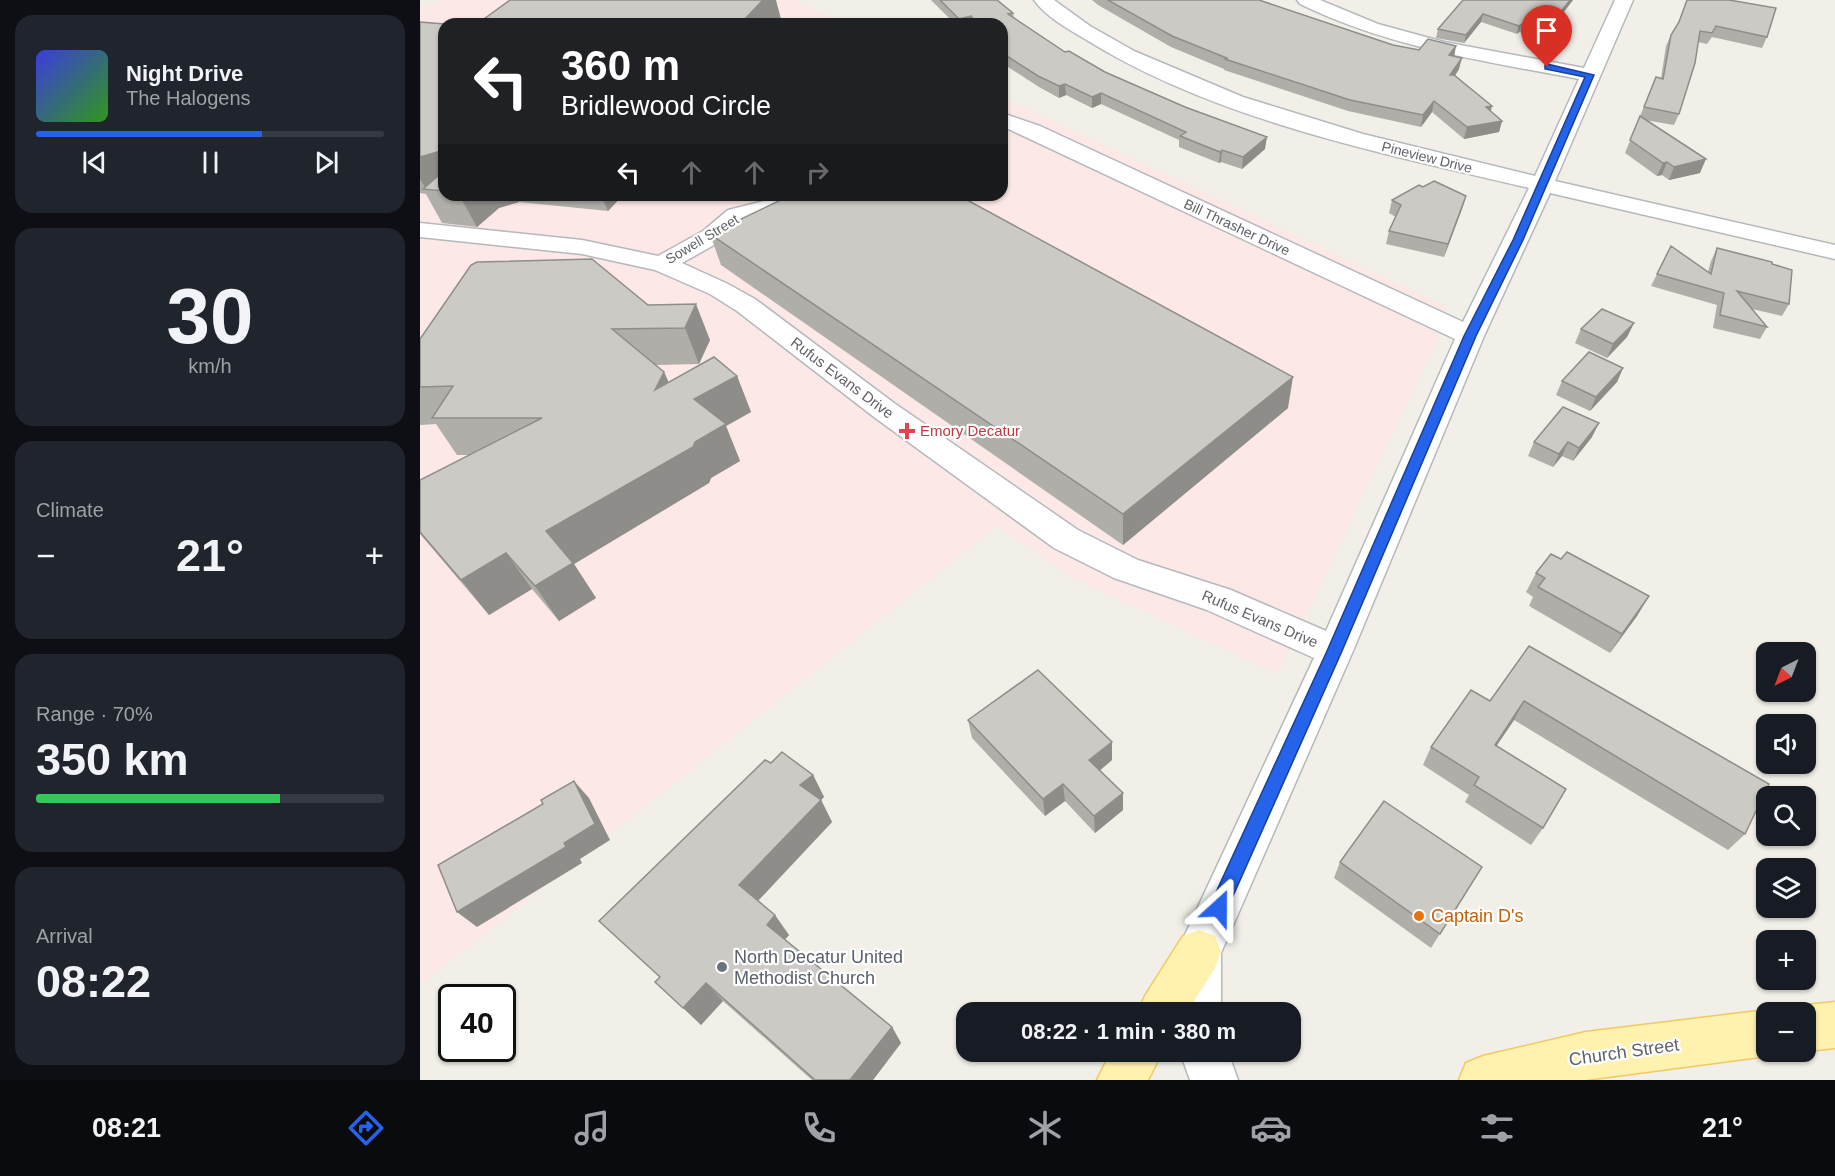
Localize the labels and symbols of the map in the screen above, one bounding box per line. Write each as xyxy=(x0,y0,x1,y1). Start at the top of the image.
pin xyxy=(1521,5,1572,67)
street label: Pineview Drive xyxy=(1380,138,1474,176)
street label: Bill Thrasher Drive xyxy=(1182,195,1293,259)
street label: Sowell Street xyxy=(663,211,742,267)
street label: Rufus Evans Drive xyxy=(788,333,897,422)
marker: Emory Decatur xyxy=(898,422,916,440)
place label: Emory Decatur xyxy=(920,422,1020,439)
street label: Rufus Evans Drive xyxy=(1200,586,1321,651)
north arrow xyxy=(1756,642,1816,702)
position arrow xyxy=(1187,876,1251,940)
place label: Captain D's xyxy=(1431,906,1523,926)
marker: Captain D's xyxy=(1412,909,1426,923)
place label: North Decatur United Methodist Church xyxy=(734,947,903,988)
marker: North Decatur United Methodist Church xyxy=(715,960,729,974)
speed limit sign: 40 xyxy=(438,984,516,1062)
street label: Church Street xyxy=(1568,1034,1680,1070)

